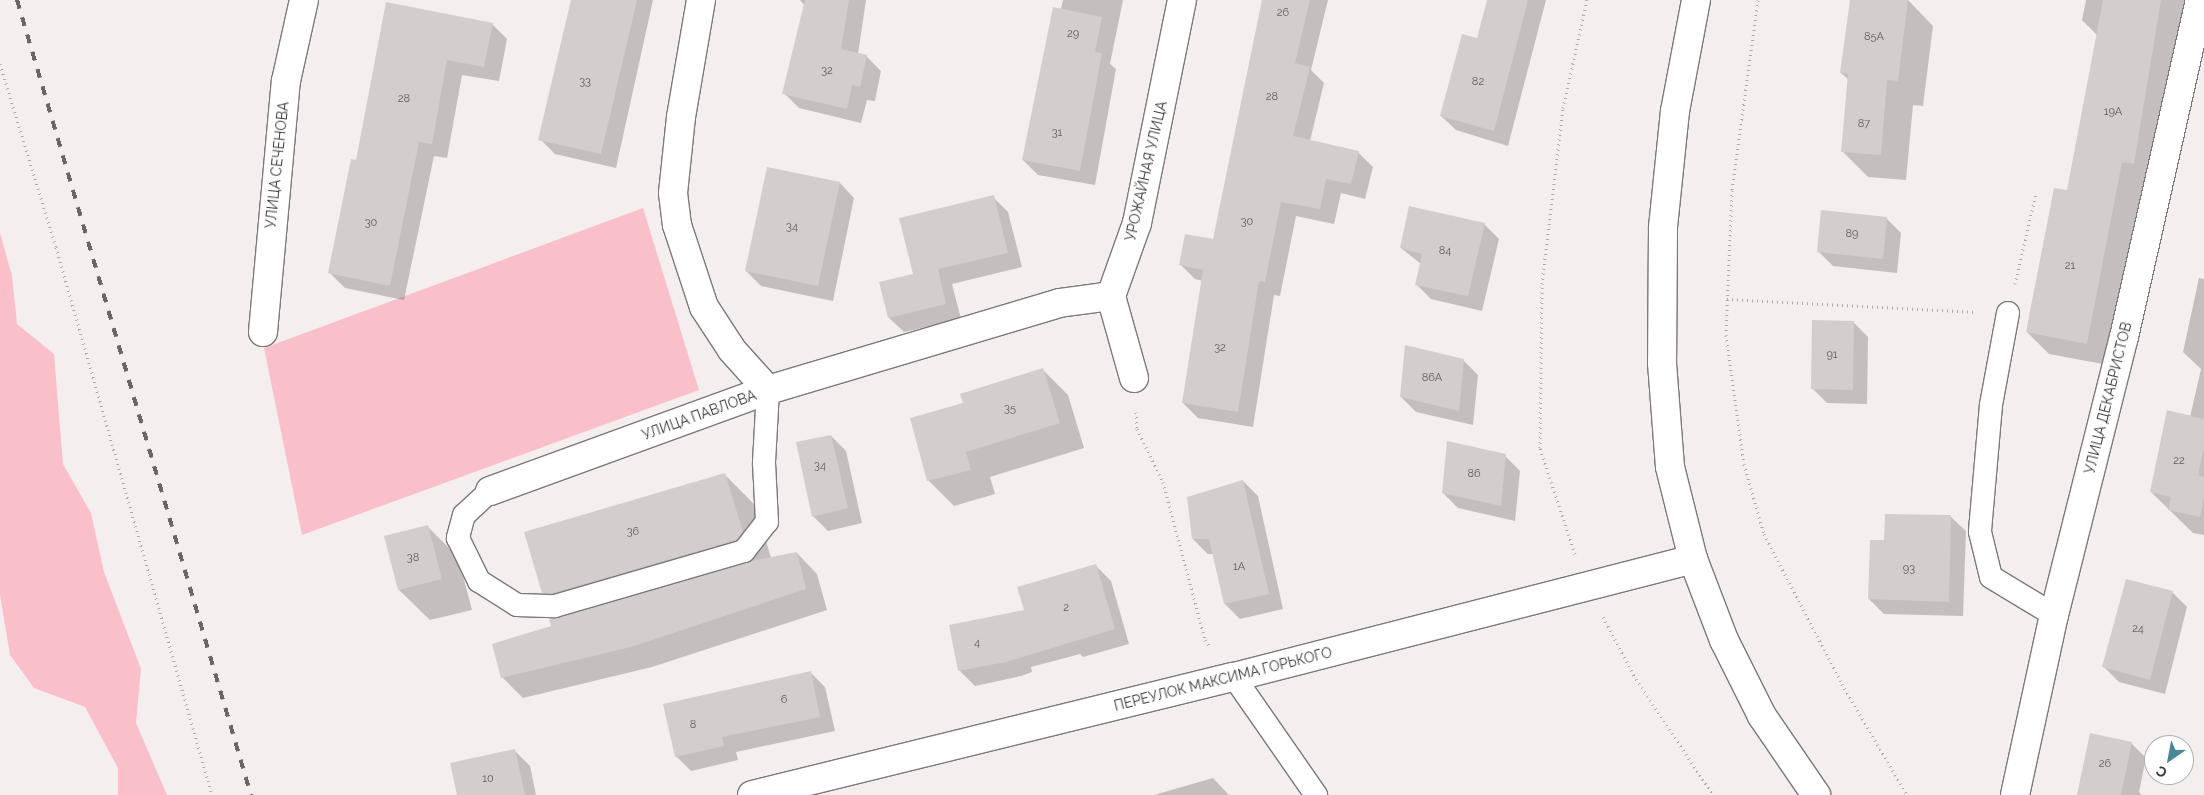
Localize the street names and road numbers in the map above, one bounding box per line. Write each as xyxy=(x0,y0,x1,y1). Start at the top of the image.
street label: УРОЖАЙНАЯ УЛИЦА xyxy=(1122,99,1170,243)
street label: УЛИЦА СЕЧЕНОВА xyxy=(262,101,292,229)
street label: УЛИЦА ДЕКАБРИСТОВ xyxy=(2081,320,2135,476)
street label: УЛИЦА ПАВЛОВА xyxy=(639,386,759,444)
street label: ПЕРЕУЛОК МАКСИМА ГОРЬКОГО xyxy=(1112,644,1334,714)

